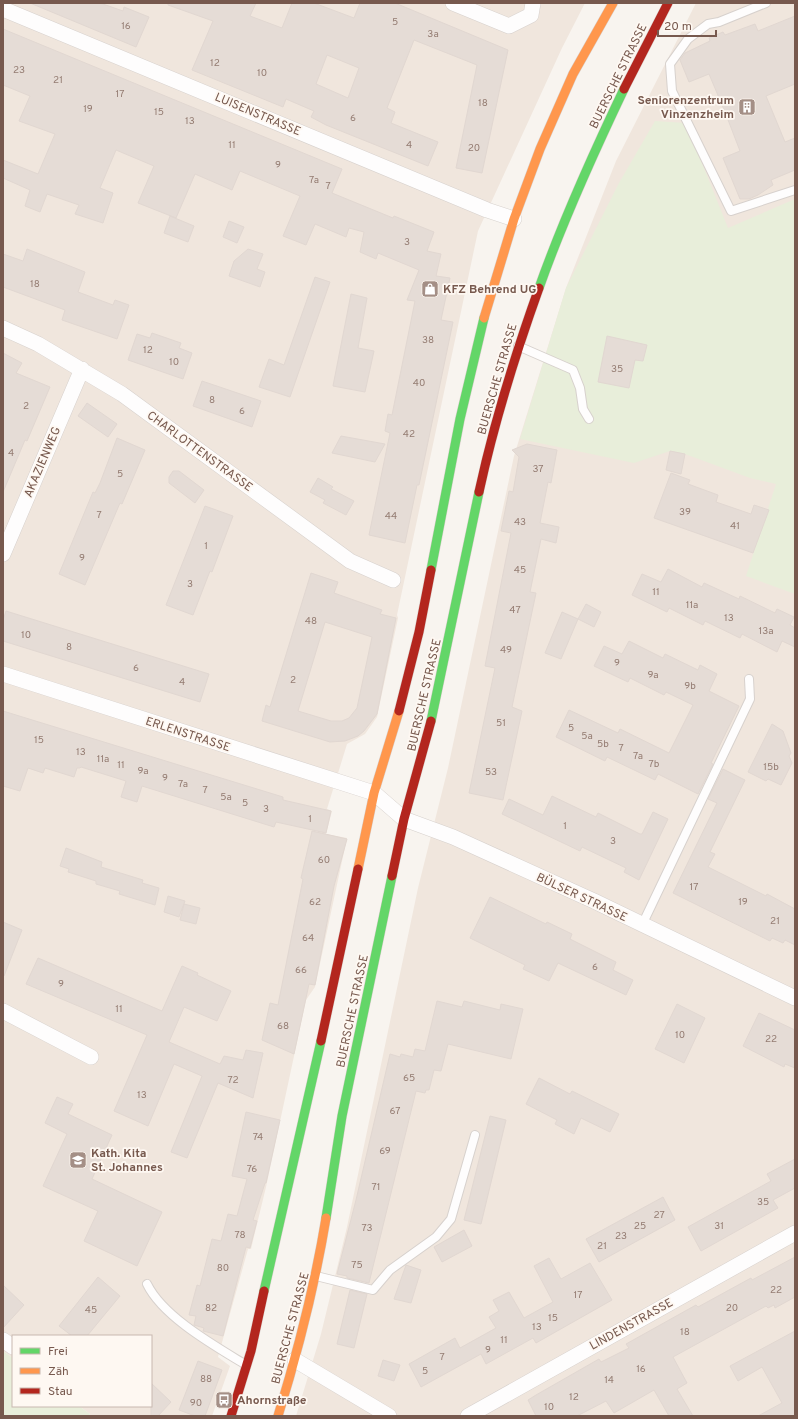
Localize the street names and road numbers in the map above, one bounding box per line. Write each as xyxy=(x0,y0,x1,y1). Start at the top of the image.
street label: BUERSCHE STRASSE xyxy=(586,21,651,132)
street label: LUISENSTRASSE xyxy=(212,90,303,140)
street label: BUERSCHE STRASSE xyxy=(474,322,522,437)
street label: CHARLOTTENSTRASSE xyxy=(143,408,256,496)
street label: AKAZIENWEG xyxy=(21,424,65,500)
street label: BUERSCHE STRASSE xyxy=(404,637,446,753)
street label: ERLENSTRASSE xyxy=(143,714,232,756)
street label: BÜLSER STRASSE xyxy=(533,870,630,926)
street label: BUERSCHE STRASSE xyxy=(333,953,373,1069)
street label: BUERSCHE STRASSE xyxy=(268,1271,314,1386)
street label: LINDENSTRASSE xyxy=(587,1295,676,1354)

